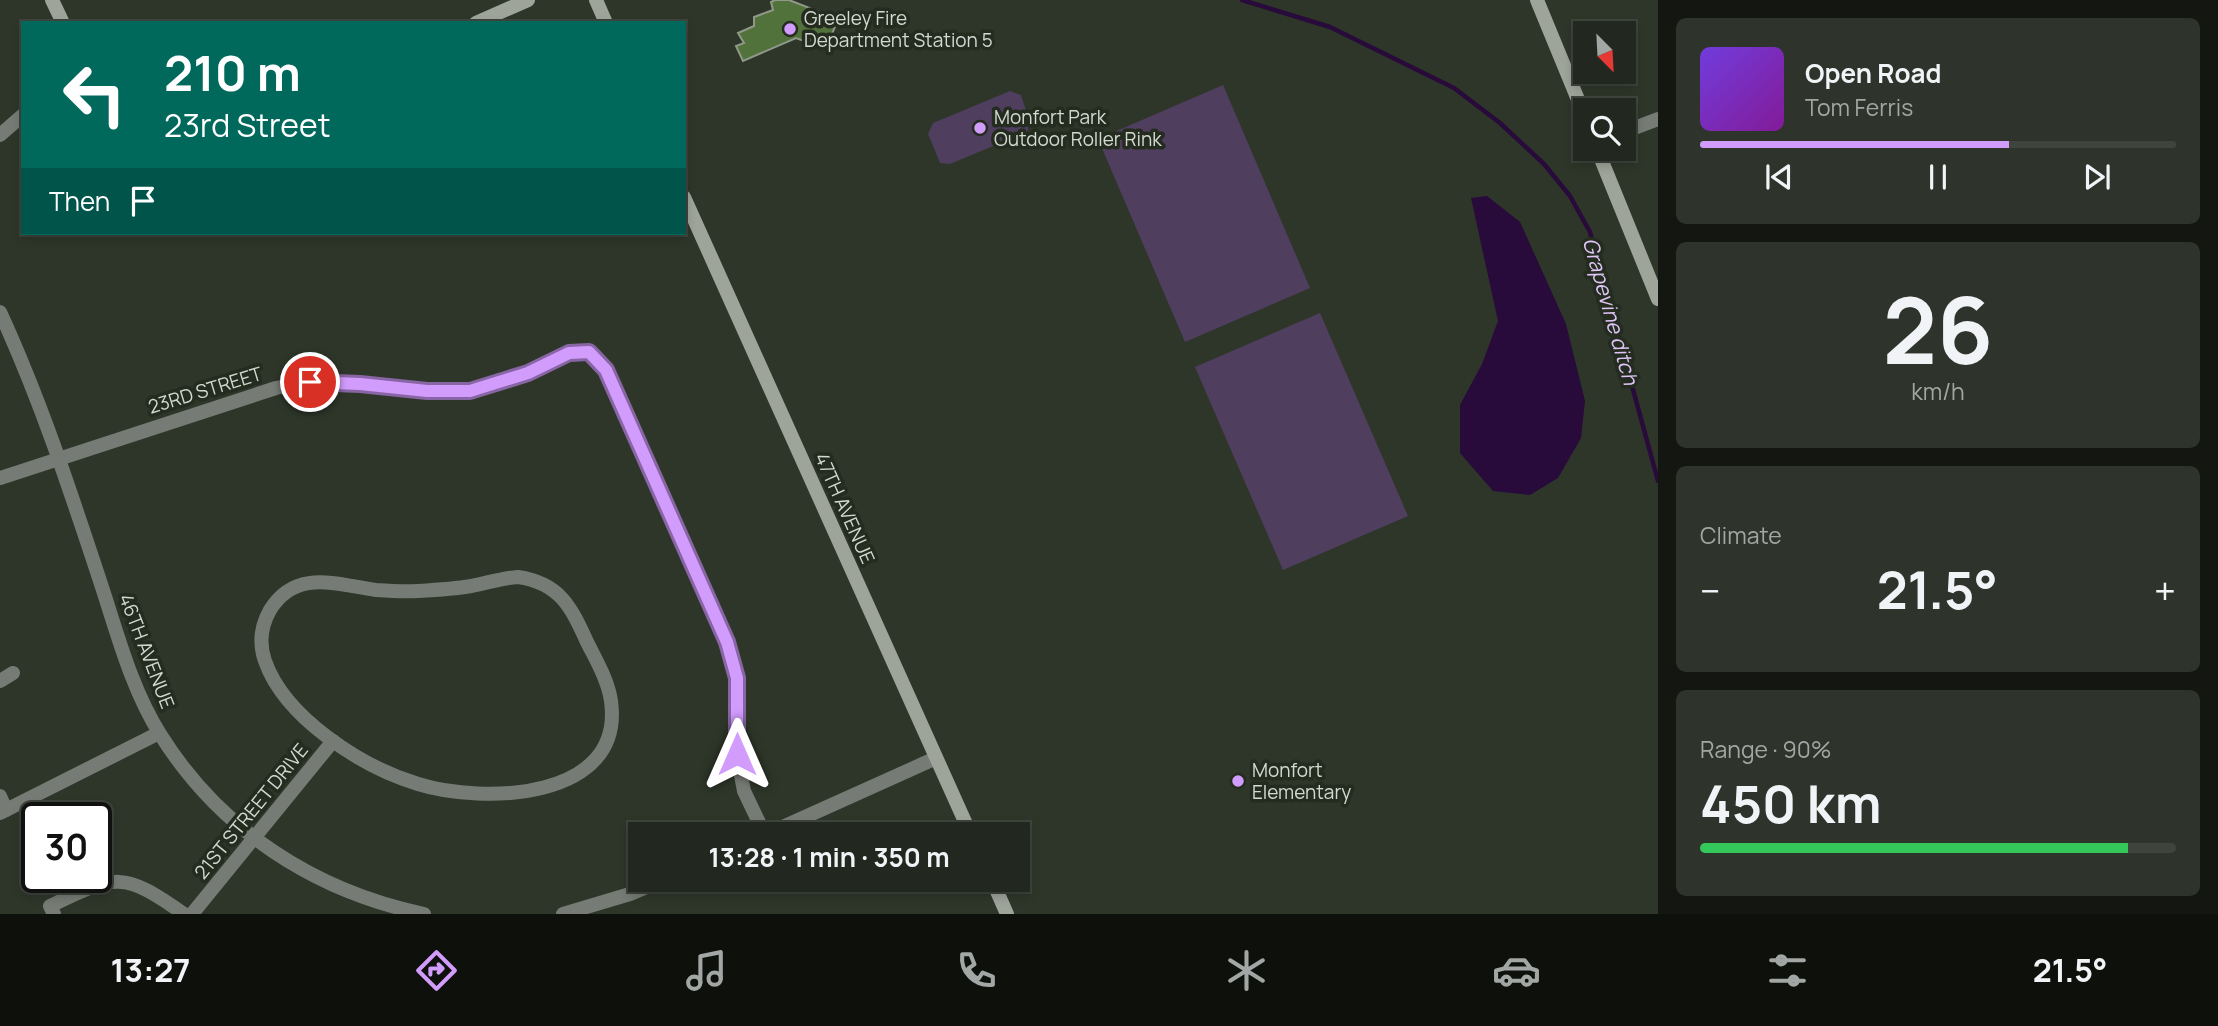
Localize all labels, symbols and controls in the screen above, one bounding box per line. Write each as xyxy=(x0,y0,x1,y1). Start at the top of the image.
place label: Greeley Fire Department Station 5 xyxy=(804,5,993,53)
marker: Greeley Fire Department Station 5 xyxy=(782,21,798,37)
north arrow xyxy=(1573,21,1636,84)
map controls xyxy=(1573,21,1636,161)
text: 210 m xyxy=(164,39,301,106)
icon: left xyxy=(49,49,140,140)
text: Open Road xyxy=(1805,55,1941,91)
text: Tom Ferris xyxy=(1805,91,1913,123)
button: search xyxy=(1573,98,1636,161)
text: 23rd Street xyxy=(164,103,331,147)
place label: Monfort Park Outdoor Roller Rink xyxy=(994,104,1162,152)
marker: Monfort Park Outdoor Roller Rink xyxy=(972,120,988,136)
icon: previous xyxy=(1760,158,1798,196)
icon: pause xyxy=(1919,158,1957,196)
icon: next xyxy=(2078,158,2116,196)
icon: arrive xyxy=(124,182,162,220)
text: Then xyxy=(49,183,110,219)
water label: Grapevine ditch xyxy=(1577,234,1646,389)
text: 26 xyxy=(1883,267,1993,391)
pin xyxy=(280,352,340,412)
street label: 23RD STREET xyxy=(145,360,266,420)
icon: arrive xyxy=(291,363,329,401)
text: km/h xyxy=(1911,375,1965,407)
street label: 47TH AVENUE xyxy=(809,448,881,568)
text: Climate xyxy=(1700,519,1782,551)
text: 21.5° xyxy=(1877,554,1998,625)
text: − xyxy=(1700,564,1721,616)
text: + xyxy=(2154,564,2176,616)
street label: 46TH AVENUE xyxy=(113,590,181,712)
position arrow xyxy=(700,717,774,791)
text: Range · 90% xyxy=(1700,733,1831,765)
street label: 21ST STREET DRIVE xyxy=(188,738,314,884)
place label: Monfort Elementary xyxy=(1252,757,1351,805)
text: 450 km xyxy=(1700,768,1881,839)
marker: Monfort Elementary xyxy=(1230,773,1246,789)
speed limit sign: 30 xyxy=(21,802,112,893)
text: 13:28 · 1 min · 350 m xyxy=(708,839,950,875)
icon: directions xyxy=(412,946,461,995)
icon: music xyxy=(682,946,731,995)
icon: phone xyxy=(952,946,1001,995)
icon: climate xyxy=(1222,946,1271,995)
icon: car xyxy=(1492,946,1541,995)
icon: filters xyxy=(1763,946,1812,995)
text: 13:27 xyxy=(111,948,190,992)
text: 21.5° xyxy=(2033,948,2107,992)

